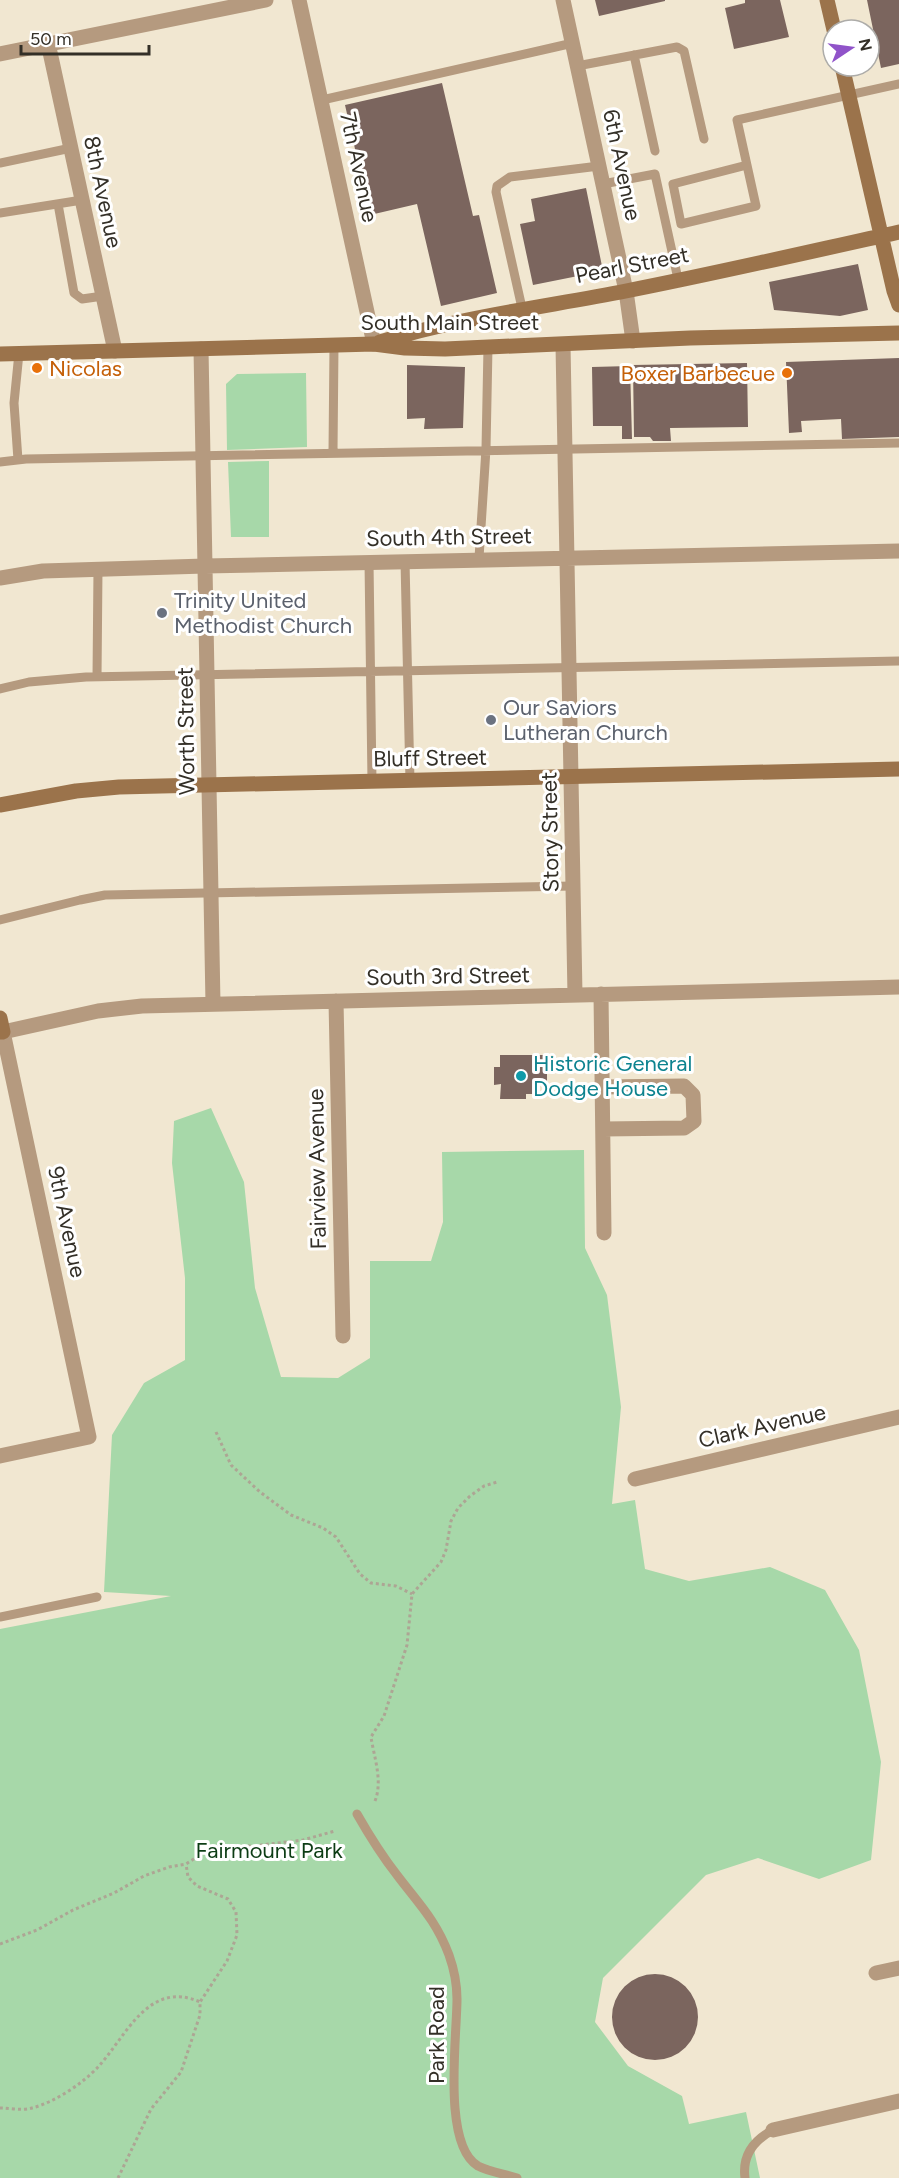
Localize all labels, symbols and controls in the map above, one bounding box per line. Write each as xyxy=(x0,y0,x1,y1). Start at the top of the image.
scale bar xyxy=(21,18,148,56)
north arrow xyxy=(821,18,881,78)
text: 50 m xyxy=(30,28,72,50)
text: N xyxy=(854,37,876,53)
street label: 6th Avenue xyxy=(597,107,647,223)
street label: 7th Avenue xyxy=(334,109,384,225)
street label: 8th Avenue xyxy=(78,133,128,251)
street label: Pearl Street xyxy=(573,241,691,289)
street label: South Main Street xyxy=(361,309,539,336)
place label: Nicolas xyxy=(49,355,122,382)
place label: Boxer Barbecue xyxy=(620,360,775,387)
marker: Nicolas xyxy=(30,361,44,375)
marker: Boxer Barbecue xyxy=(780,366,794,380)
street label: South 4th Street xyxy=(366,522,532,552)
place label: Trinity United Methodist Church xyxy=(174,587,352,639)
marker: Trinity United Methodist Church xyxy=(155,606,169,620)
street label: Worth Street xyxy=(171,667,201,795)
place label: Our Saviors Lutheran Church xyxy=(503,694,668,746)
marker: Our Saviors Lutheran Church xyxy=(484,713,498,727)
street label: Bluff Street xyxy=(373,744,487,772)
street label: Story Street xyxy=(535,771,565,893)
street label: South 3rd Street xyxy=(366,961,530,991)
place label: Historic General Dodge House xyxy=(533,1050,692,1102)
marker: Historic General Dodge House xyxy=(514,1069,528,1083)
street label: Fairview Avenue xyxy=(302,1088,332,1250)
street label: 9th Avenue xyxy=(42,1164,92,1280)
street label: Clark Avenue xyxy=(696,1398,828,1454)
park label: Fairmount Park xyxy=(195,1837,343,1864)
street label: Park Road xyxy=(423,1986,450,2084)

